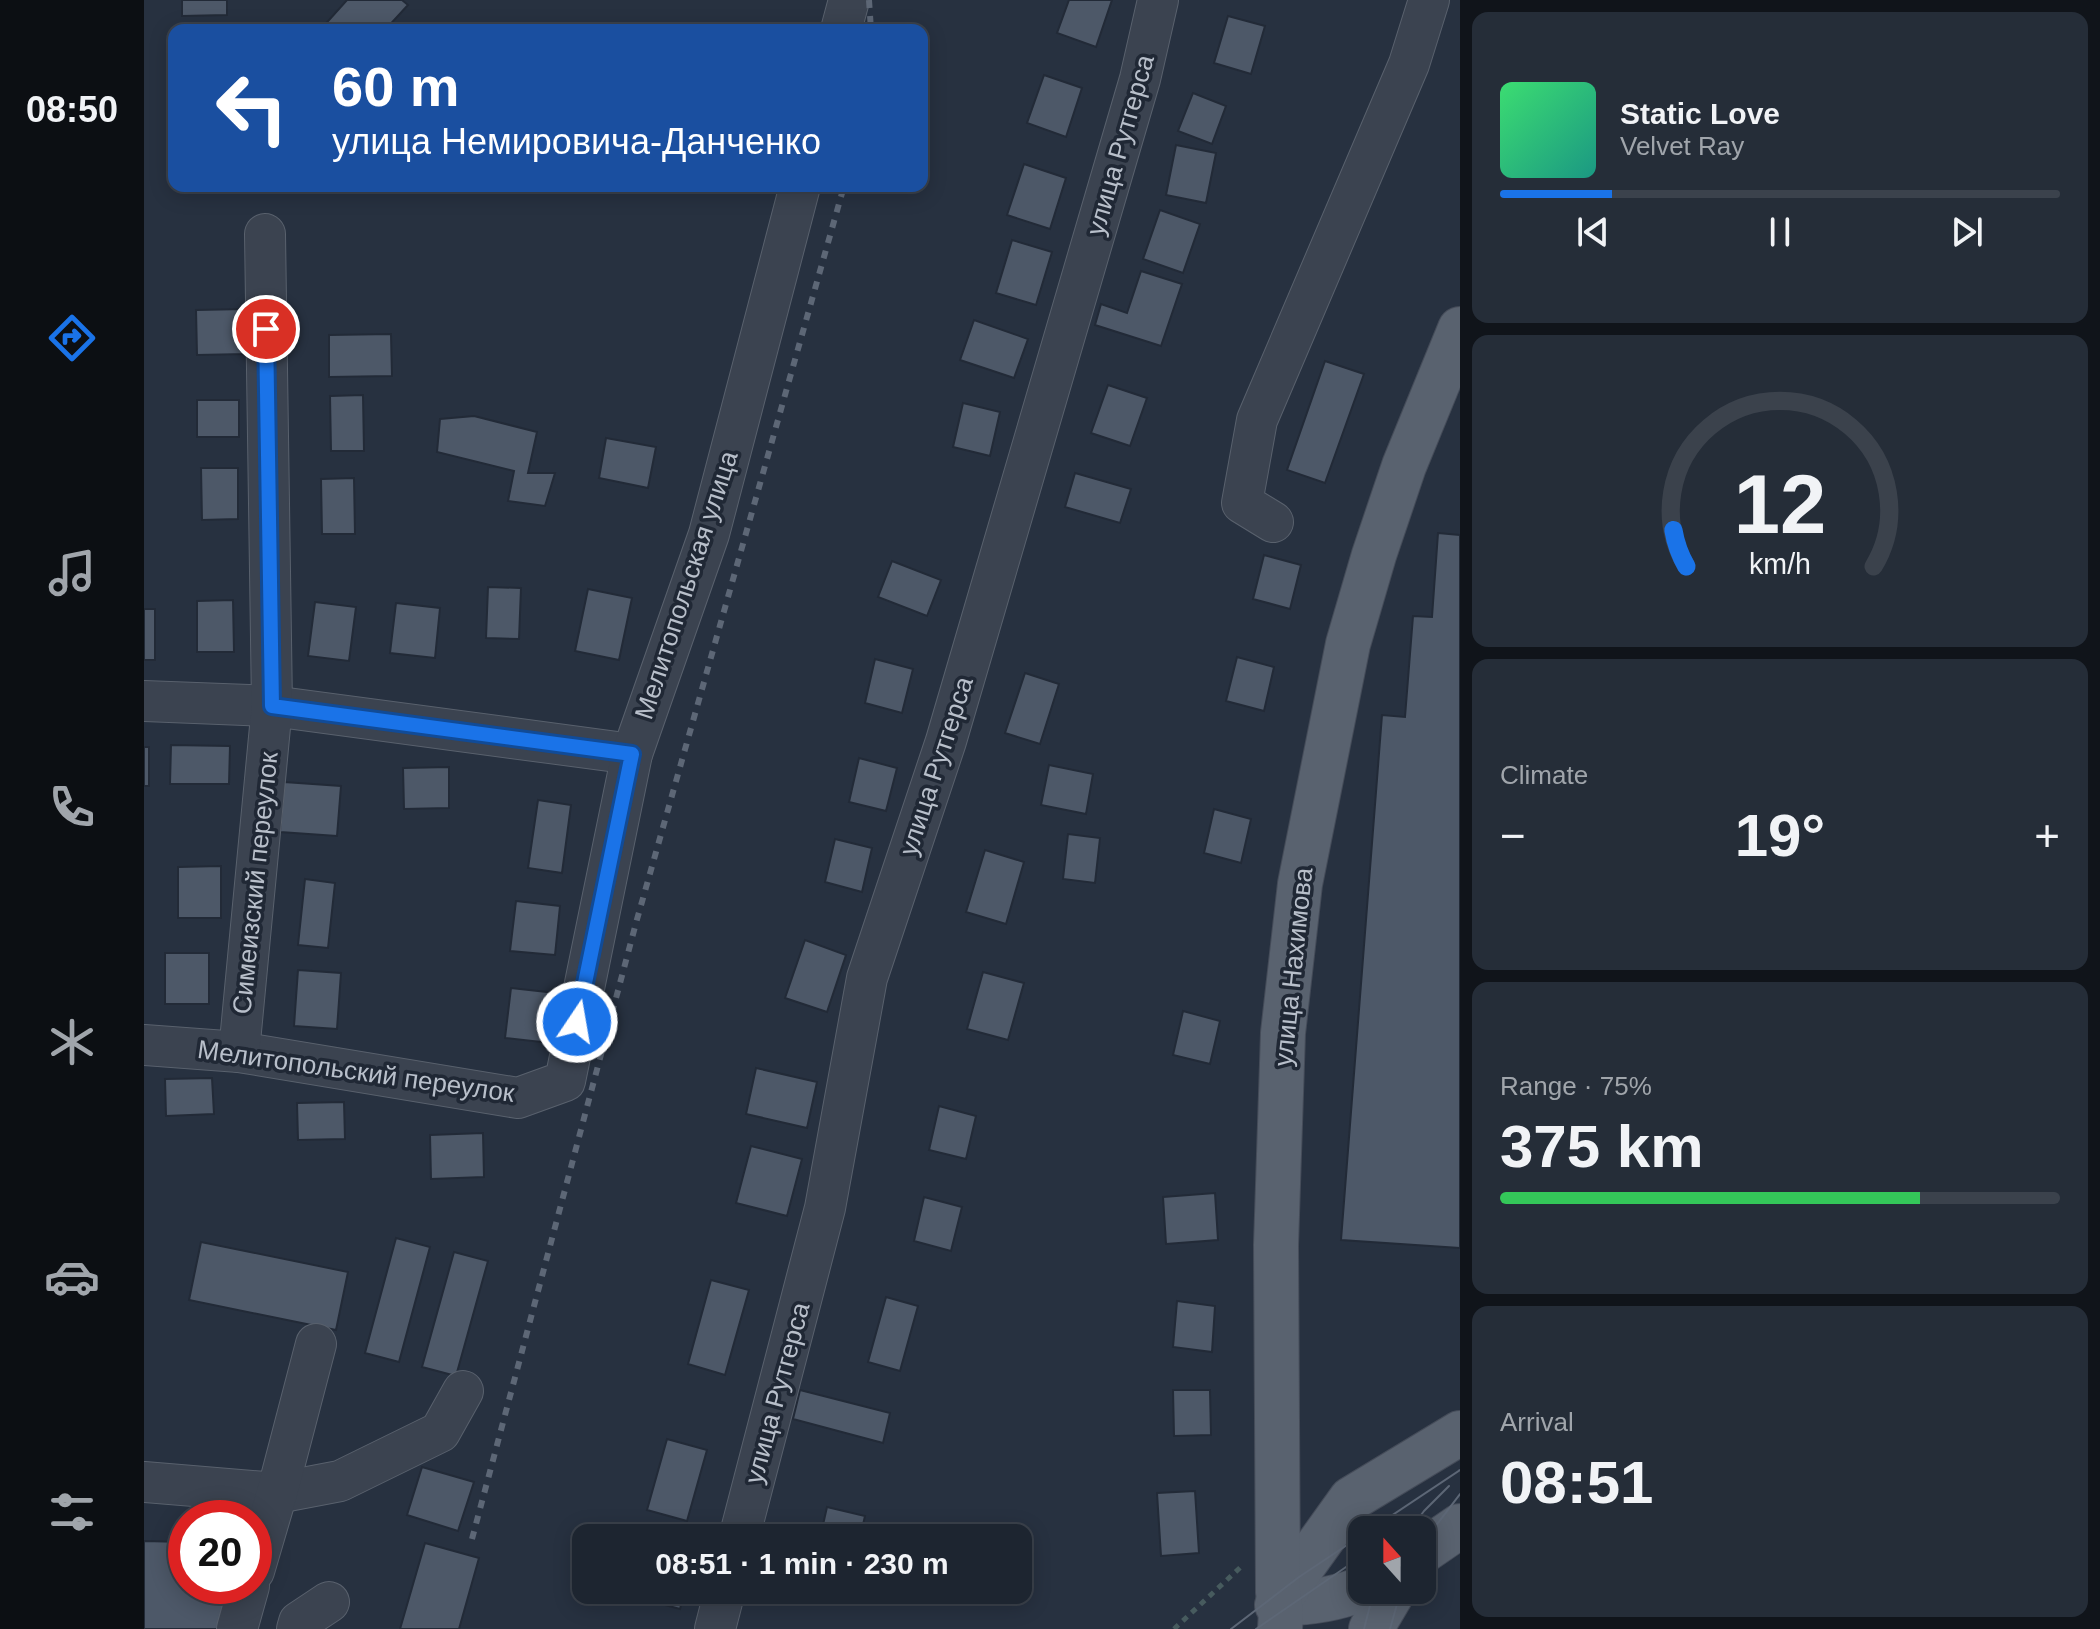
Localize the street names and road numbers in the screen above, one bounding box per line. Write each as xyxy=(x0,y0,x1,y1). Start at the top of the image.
street label: улица Рутгерса xyxy=(1080,51,1160,239)
street label: Мелитопольская улица xyxy=(628,447,744,723)
street label: улица Рутгерса xyxy=(893,672,979,859)
street label: Симеизский переулок xyxy=(226,750,284,1016)
street label: улица Нахимова xyxy=(1268,866,1318,1068)
street label: Мелитопольский переулок xyxy=(196,1034,517,1108)
street label: улица Рутгерса xyxy=(738,1299,816,1487)

